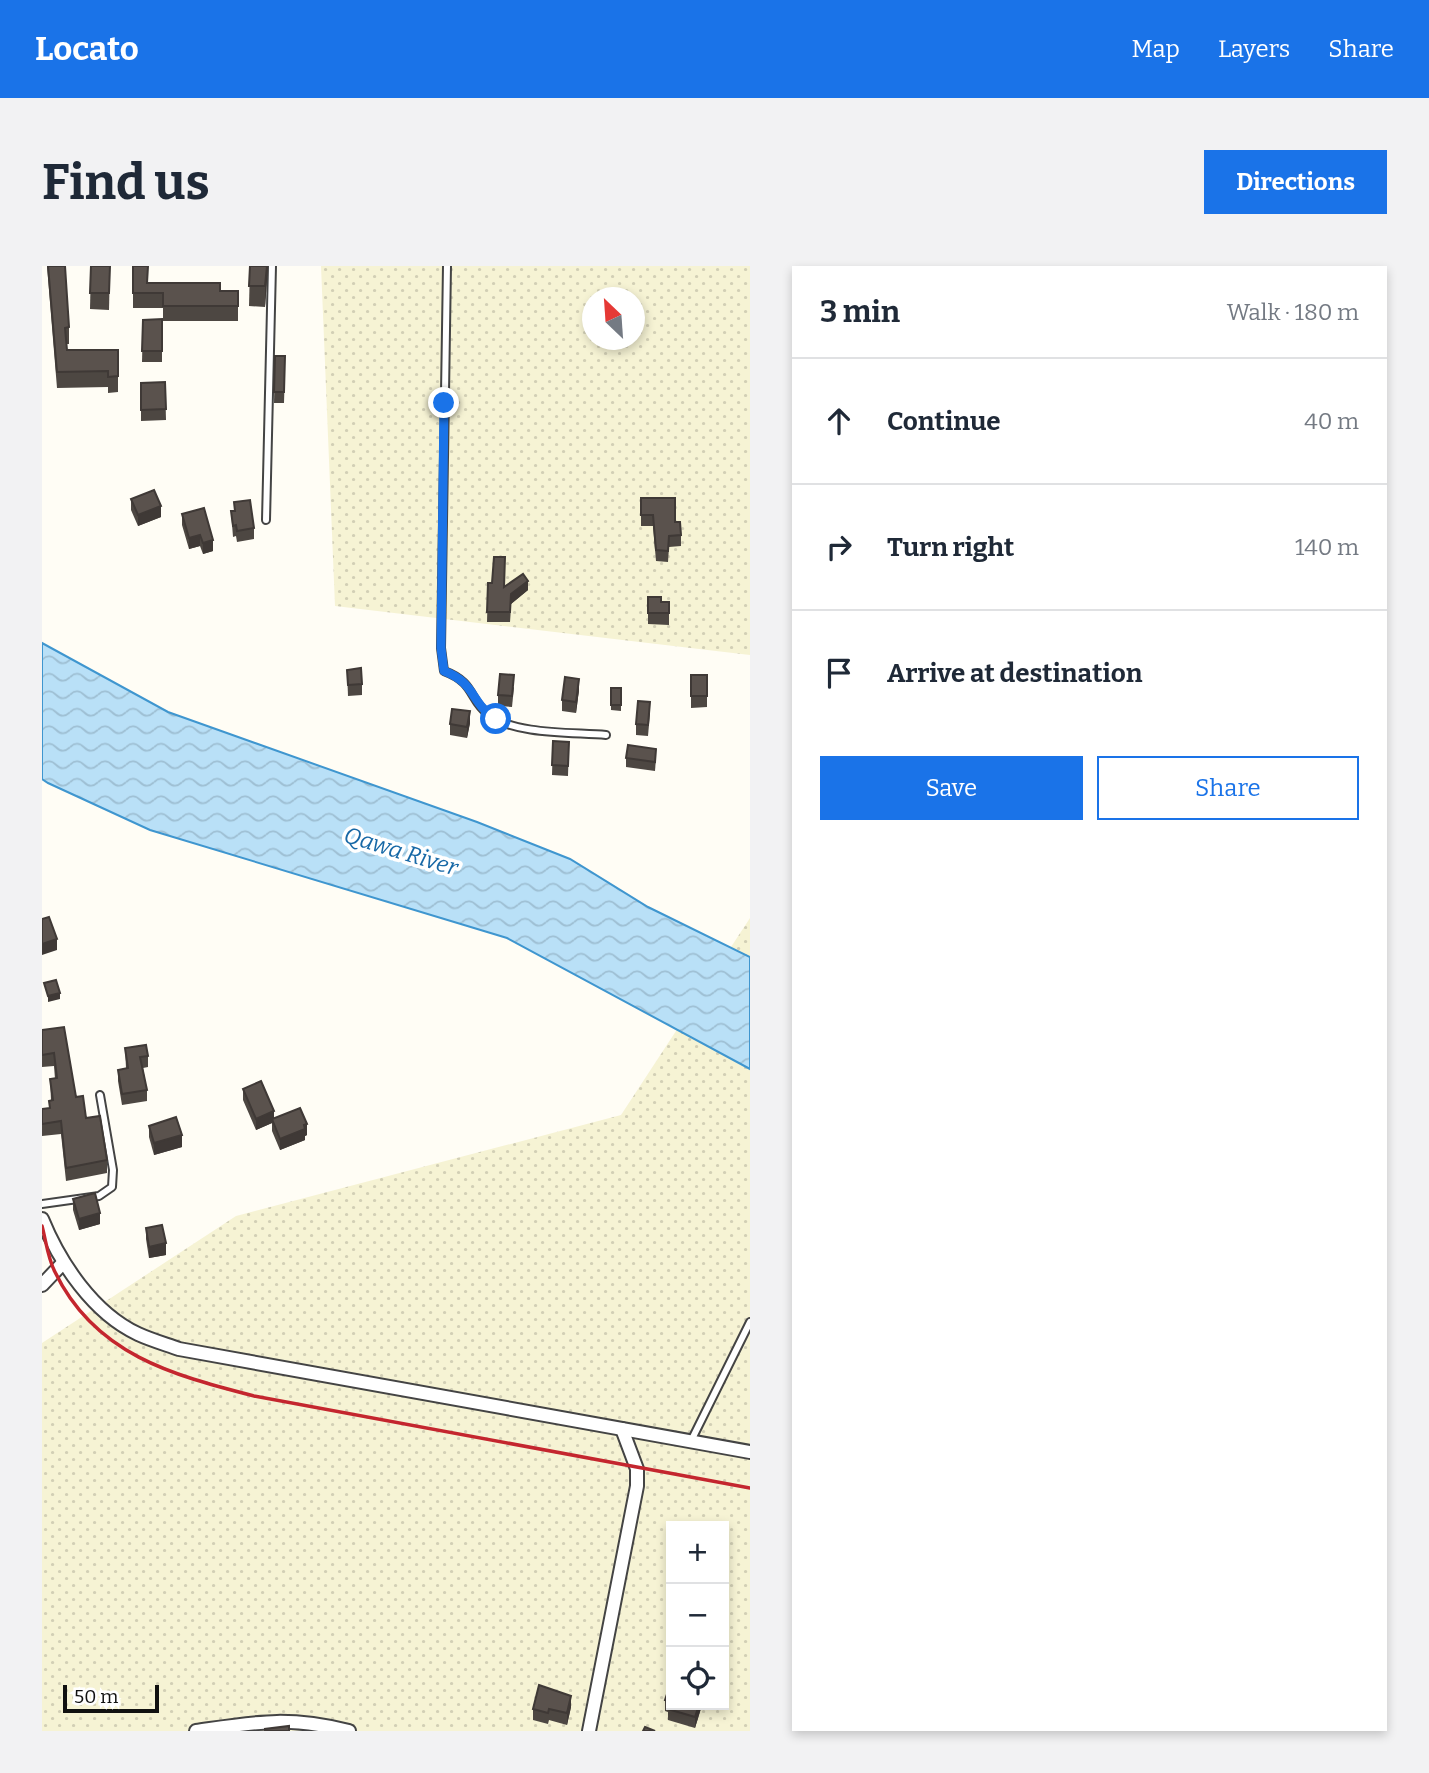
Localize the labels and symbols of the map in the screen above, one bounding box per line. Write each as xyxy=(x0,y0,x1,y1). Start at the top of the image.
north arrow xyxy=(582,287,645,350)
route end xyxy=(428,387,459,418)
route start xyxy=(480,703,511,734)
water label: Qawa River xyxy=(341,820,463,882)
scale bar xyxy=(63,1682,159,1714)

